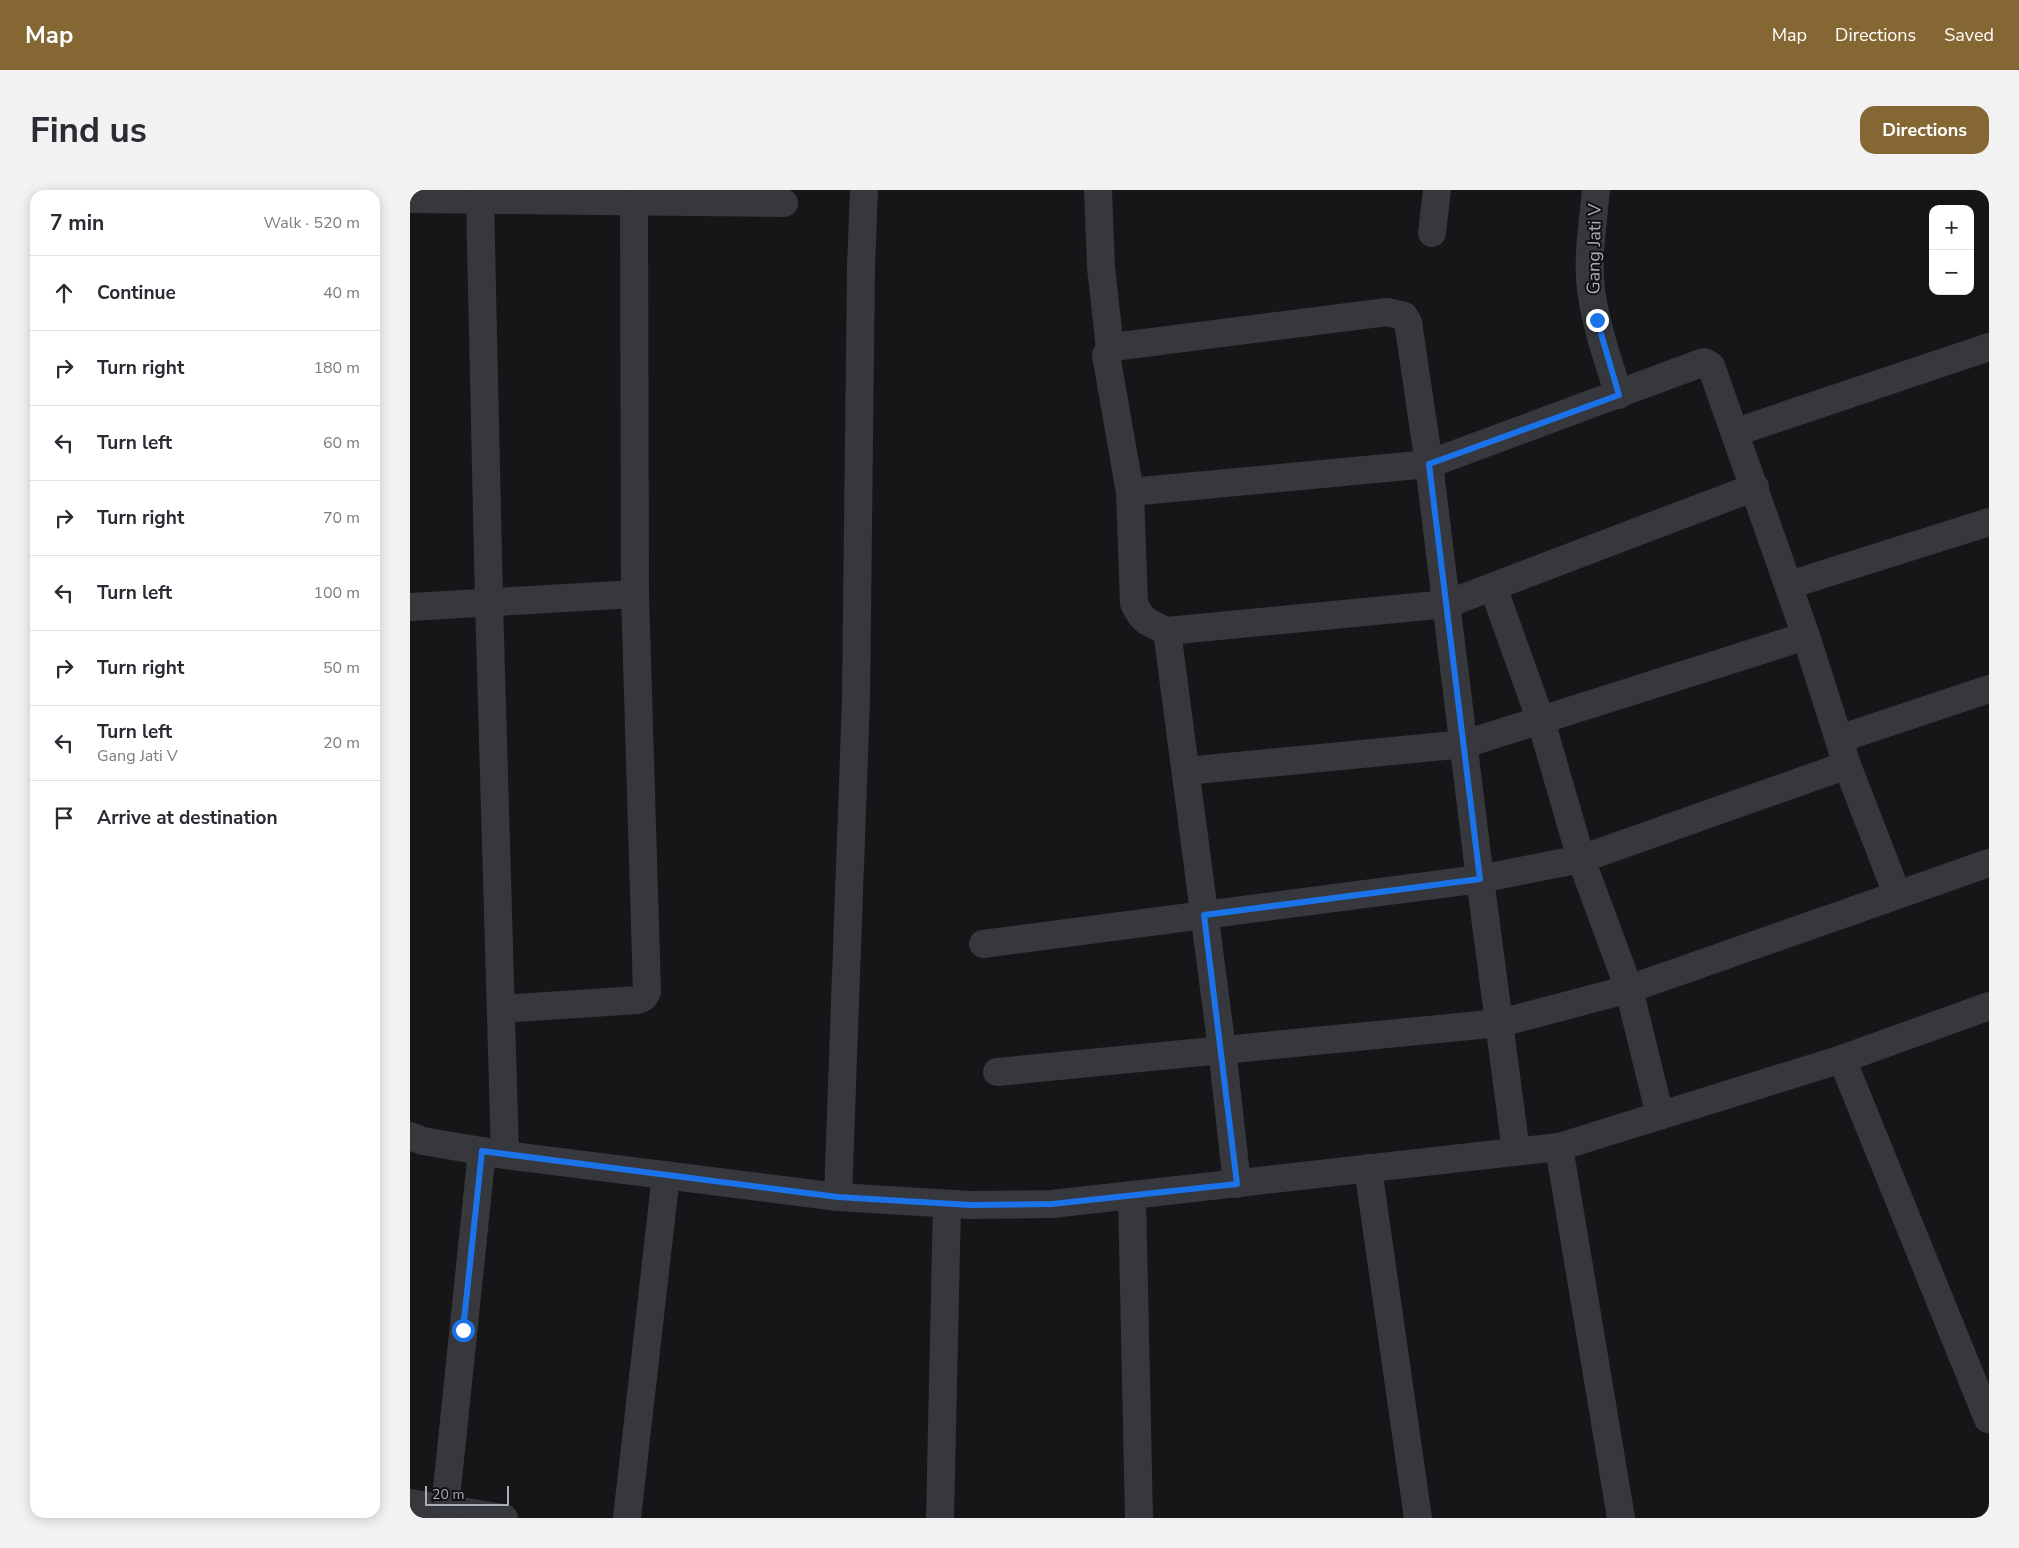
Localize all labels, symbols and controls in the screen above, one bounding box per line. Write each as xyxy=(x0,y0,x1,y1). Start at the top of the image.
text: Map xyxy=(25,19,73,51)
text: Map xyxy=(1772,23,1807,47)
text: Directions xyxy=(1835,23,1916,47)
text: Saved xyxy=(1944,23,1994,47)
button: Directions xyxy=(1860,106,1989,154)
text: Find us xyxy=(30,107,147,154)
street label: Gang Jati V xyxy=(1581,203,1607,295)
map controls xyxy=(1929,205,1974,295)
button: + xyxy=(1929,205,1974,250)
text: 7 min xyxy=(50,209,104,237)
text: Walk · 520 m xyxy=(264,212,360,234)
button: − xyxy=(1929,250,1974,295)
icon: ahead xyxy=(50,279,78,307)
text: Continue xyxy=(97,280,176,306)
text: 40 m xyxy=(323,282,360,304)
route end xyxy=(1586,309,1609,332)
icon: right xyxy=(50,354,78,382)
text: Turn right xyxy=(97,355,184,381)
text: 180 m xyxy=(313,357,360,379)
icon: left xyxy=(50,429,78,457)
text: Turn left xyxy=(97,430,172,456)
text: 60 m xyxy=(323,432,360,454)
icon: right xyxy=(50,504,78,532)
text: Turn right xyxy=(97,505,184,531)
text: 70 m xyxy=(323,507,360,529)
icon: left xyxy=(50,579,78,607)
text: Turn left xyxy=(97,580,172,606)
text: 100 m xyxy=(313,582,360,604)
icon: right xyxy=(50,654,78,682)
text: Turn right xyxy=(97,655,184,681)
text: 50 m xyxy=(323,657,360,679)
text: Turn left xyxy=(97,719,172,745)
icon: left xyxy=(50,729,78,757)
text: 20 m xyxy=(323,732,360,754)
text: Gang Jati V xyxy=(97,745,178,767)
icon: arrive xyxy=(50,804,78,832)
text: Arrive at destination xyxy=(97,805,278,831)
route start xyxy=(452,1319,475,1342)
scale bar xyxy=(425,1483,509,1506)
text: 20 m xyxy=(432,1485,464,1504)

